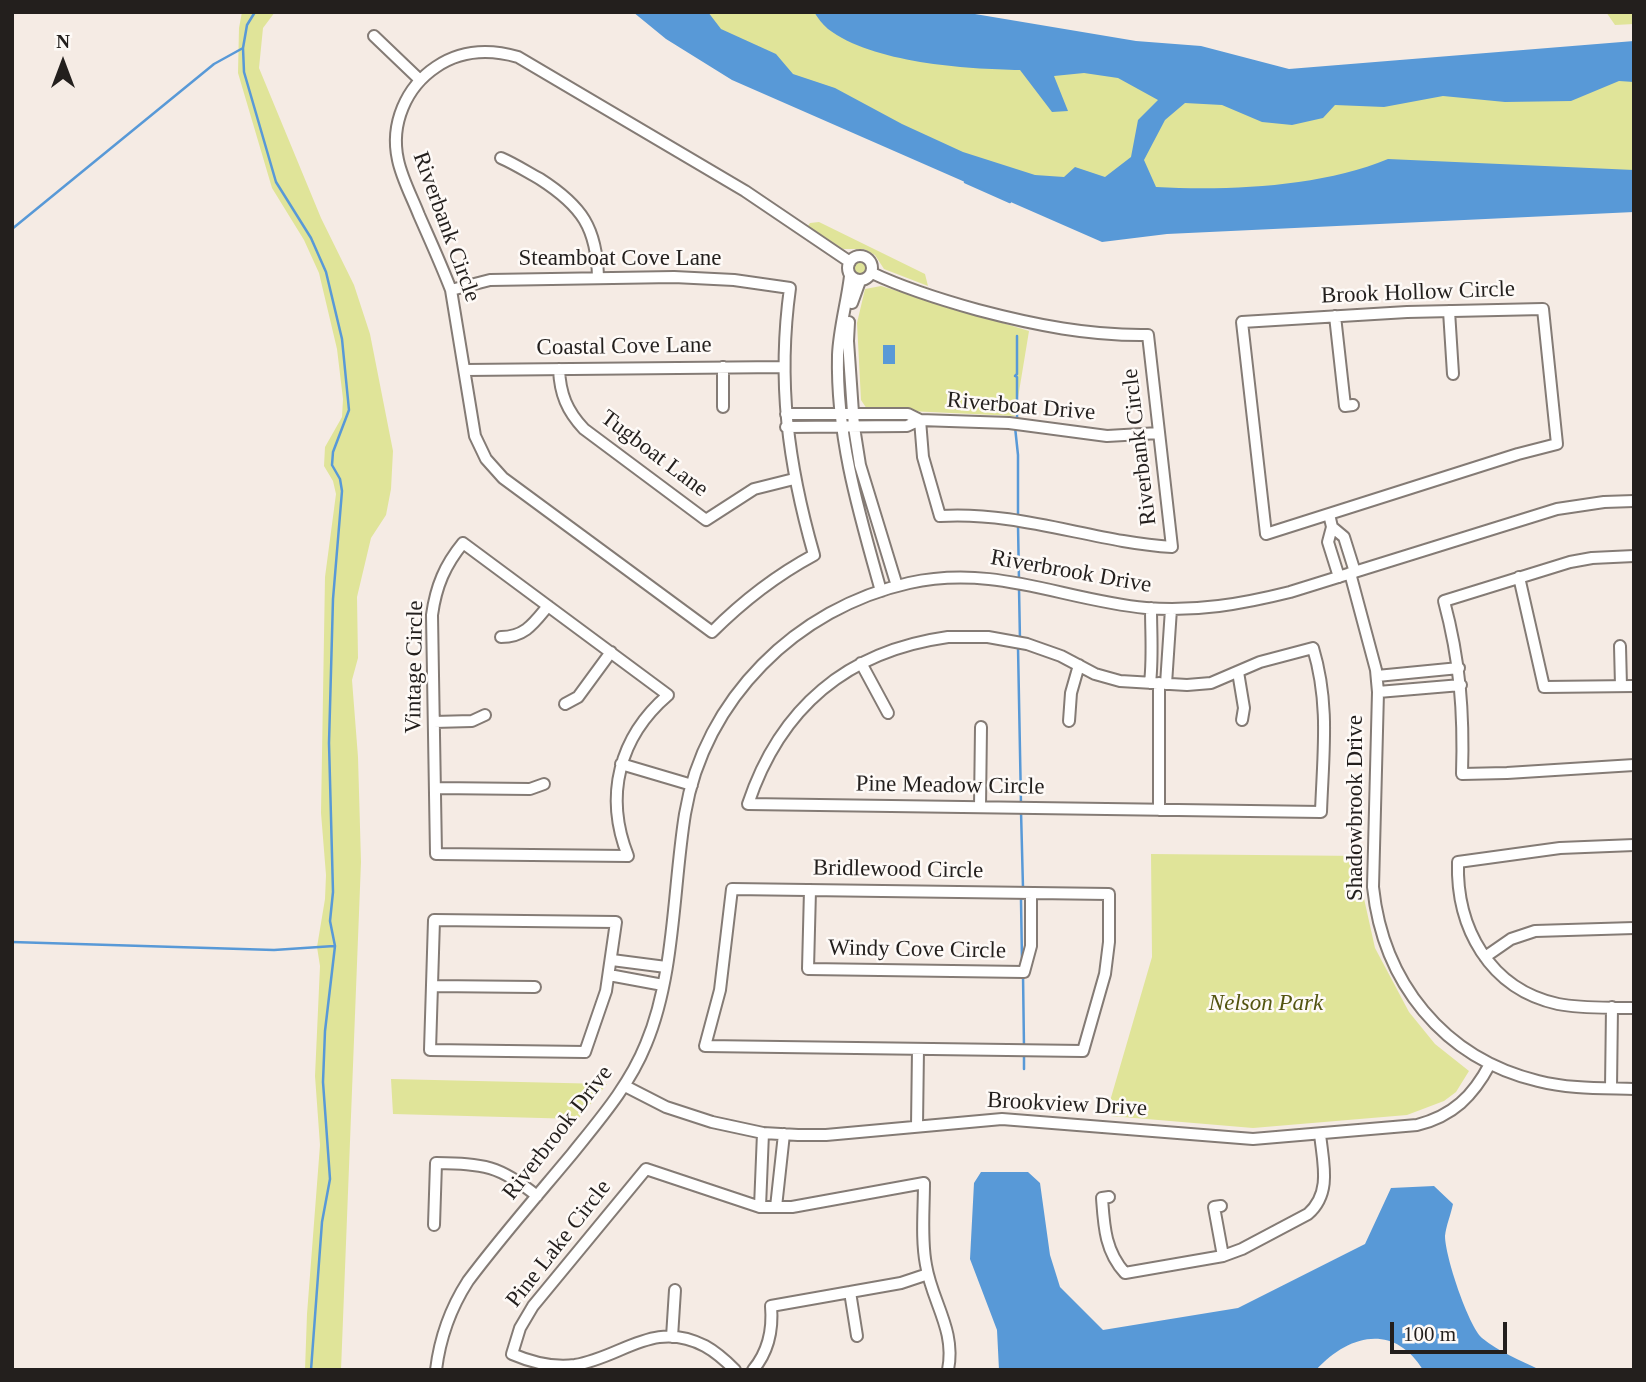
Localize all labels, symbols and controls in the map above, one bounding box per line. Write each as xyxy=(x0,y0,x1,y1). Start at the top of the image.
north arrow xyxy=(28,28,98,98)
text: N xyxy=(56,31,70,52)
street label: Riverbank Circle xyxy=(406,148,486,306)
street label: Steamboat Cove Lane xyxy=(518,245,722,273)
street label: Brook Hollow Circle xyxy=(1320,276,1516,310)
street label: Coastal Cove Lane xyxy=(536,332,712,362)
street label: Riverbank Circle xyxy=(1117,367,1163,527)
street label: Riverboat Drive xyxy=(946,387,1096,427)
street label: Tugboat Lane xyxy=(595,405,713,503)
street label: Riverbrook Drive xyxy=(988,544,1154,600)
street label: Vintage Circle xyxy=(400,600,430,734)
street label: Shadowbrook Drive xyxy=(1342,715,1370,901)
street label: Pine Meadow Circle xyxy=(855,771,1045,801)
street label: Bridlewood Circle xyxy=(812,855,984,885)
street label: Windy Cove Circle xyxy=(828,935,1006,965)
park label: Nelson Park xyxy=(1209,990,1323,1018)
street label: Riverbrook Drive xyxy=(497,1060,619,1206)
street label: Brookview Drive xyxy=(986,1087,1148,1123)
street label: Pine Lake Circle xyxy=(501,1175,617,1313)
scale bar xyxy=(1394,1308,1511,1352)
text: 100 m xyxy=(1403,1322,1456,1346)

